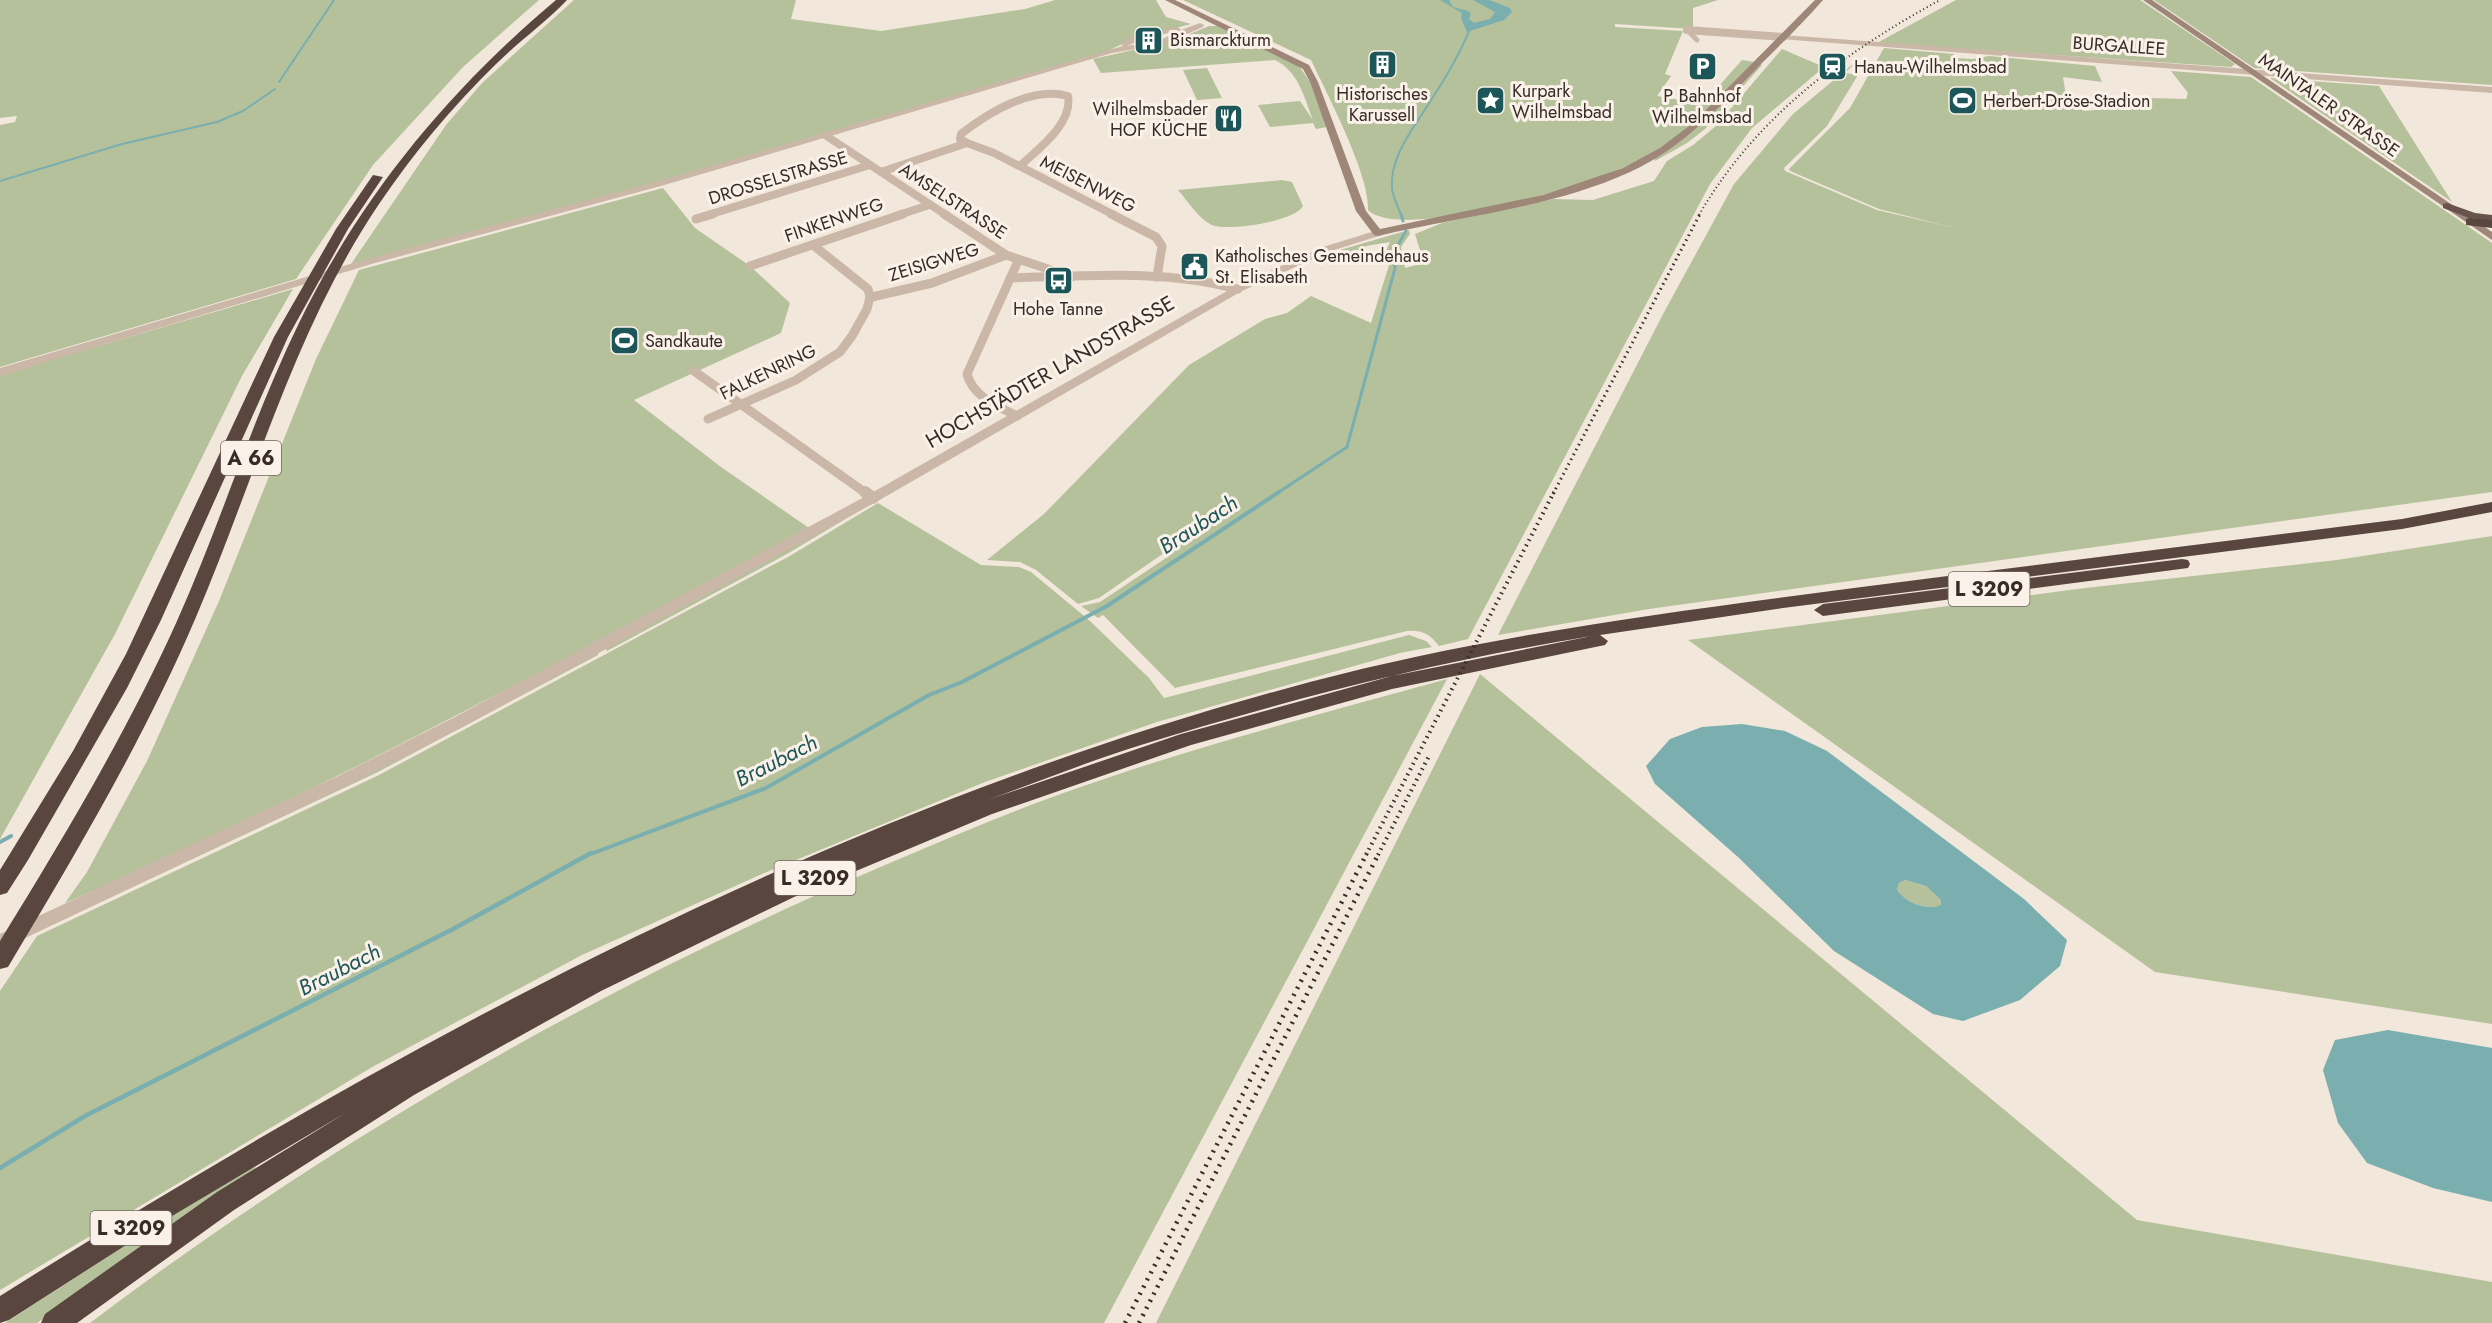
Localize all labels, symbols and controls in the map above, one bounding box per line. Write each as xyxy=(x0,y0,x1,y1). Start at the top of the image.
building icon: Bismarckturm xyxy=(1133,24,1165,56)
place label: Bismarckturm xyxy=(1170,27,1271,53)
street label: BURGALLEE xyxy=(2072,30,2166,62)
street label: MAINTALER STRASSE xyxy=(2253,47,2405,163)
building icon: Historisches Karussell xyxy=(1366,49,1398,81)
parking icon: P Bahnhof Wilhelmsbad xyxy=(1686,51,1718,83)
station icon: Hanau-Wilhelmsbad xyxy=(1817,51,1849,83)
place label: Hanau-Wilhelmsbad xyxy=(1854,54,2007,80)
place label: Kurpark Wilhelmsbad xyxy=(1512,78,1612,125)
place label: Historisches Karussell xyxy=(1336,81,1428,128)
place label: P Bahnhof Wilhelmsbad xyxy=(1652,83,1752,130)
place icon: Kurpark Wilhelmsbad xyxy=(1475,85,1507,117)
sports icon: Herbert-Dröse-Stadion xyxy=(1946,85,1978,117)
place label: Herbert-Dröse-Stadion xyxy=(1983,88,2150,114)
place label: Wilhelmsbader HOF KÜCHE xyxy=(1093,96,1209,143)
restaurant icon: Wilhelmsbader HOF KÜCHE xyxy=(1213,103,1245,135)
street label: DROSSELSTRASSE xyxy=(705,145,851,211)
street label: MEISENWEG xyxy=(1036,149,1140,219)
street label: AMSELSTRASSE xyxy=(894,156,1012,246)
street label: FINKENWEG xyxy=(781,191,887,249)
street label: ZEISIGWEG xyxy=(885,236,983,288)
place label: Katholisches Gemeindehaus St. Elisabeth xyxy=(1215,243,1428,290)
public building icon: Katholisches Gemeindehaus St. Elisabeth xyxy=(1178,250,1210,282)
bus stop icon: Hohe Tanne xyxy=(1042,264,1074,296)
street label: HOCHSTÄDTER LANDSTRASSE xyxy=(920,288,1180,456)
place label: Hohe Tanne xyxy=(1013,296,1103,322)
sports icon: Sandkaute xyxy=(608,325,640,357)
place label: Sandkaute xyxy=(645,328,723,354)
street label: FALKENRING xyxy=(716,337,821,407)
road number: A 66 xyxy=(221,441,281,475)
water label: Braubach xyxy=(1152,487,1244,561)
road number: L 3209 xyxy=(1948,572,2030,606)
water label: Braubach xyxy=(729,726,823,794)
road number: L 3209 xyxy=(774,861,856,895)
water label: Braubach xyxy=(292,935,386,1003)
road number: L 3209 xyxy=(90,1211,172,1245)

